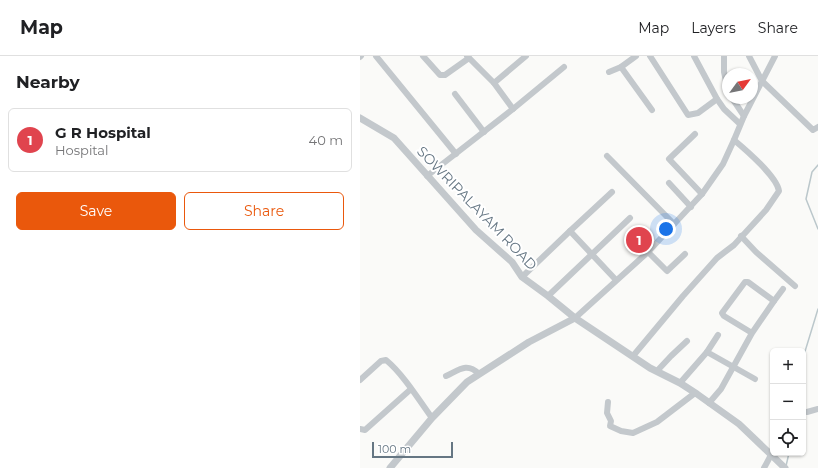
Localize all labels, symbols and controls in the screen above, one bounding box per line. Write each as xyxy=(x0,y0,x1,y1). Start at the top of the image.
text: Map xyxy=(20,16,63,39)
text: Map xyxy=(638,19,669,37)
text: Layers xyxy=(691,19,736,37)
text: Share xyxy=(758,19,798,37)
north arrow xyxy=(722,68,758,104)
text: Nearby xyxy=(16,72,80,92)
text: G R Hospital xyxy=(55,123,151,142)
text: 1 xyxy=(27,132,33,148)
text: 40 m xyxy=(309,132,343,148)
text: Hospital xyxy=(55,142,108,158)
street label: SOWRIPALAYAM ROAD xyxy=(413,142,541,274)
button: Save xyxy=(16,192,176,230)
button: Share xyxy=(184,192,344,230)
your location xyxy=(656,219,676,239)
pin: 1 xyxy=(626,225,652,255)
map controls xyxy=(770,348,806,456)
button: + xyxy=(770,348,806,384)
button: − xyxy=(770,384,806,420)
button: locate xyxy=(770,420,806,456)
scale bar xyxy=(372,440,453,459)
text: 100 m xyxy=(378,442,411,456)

